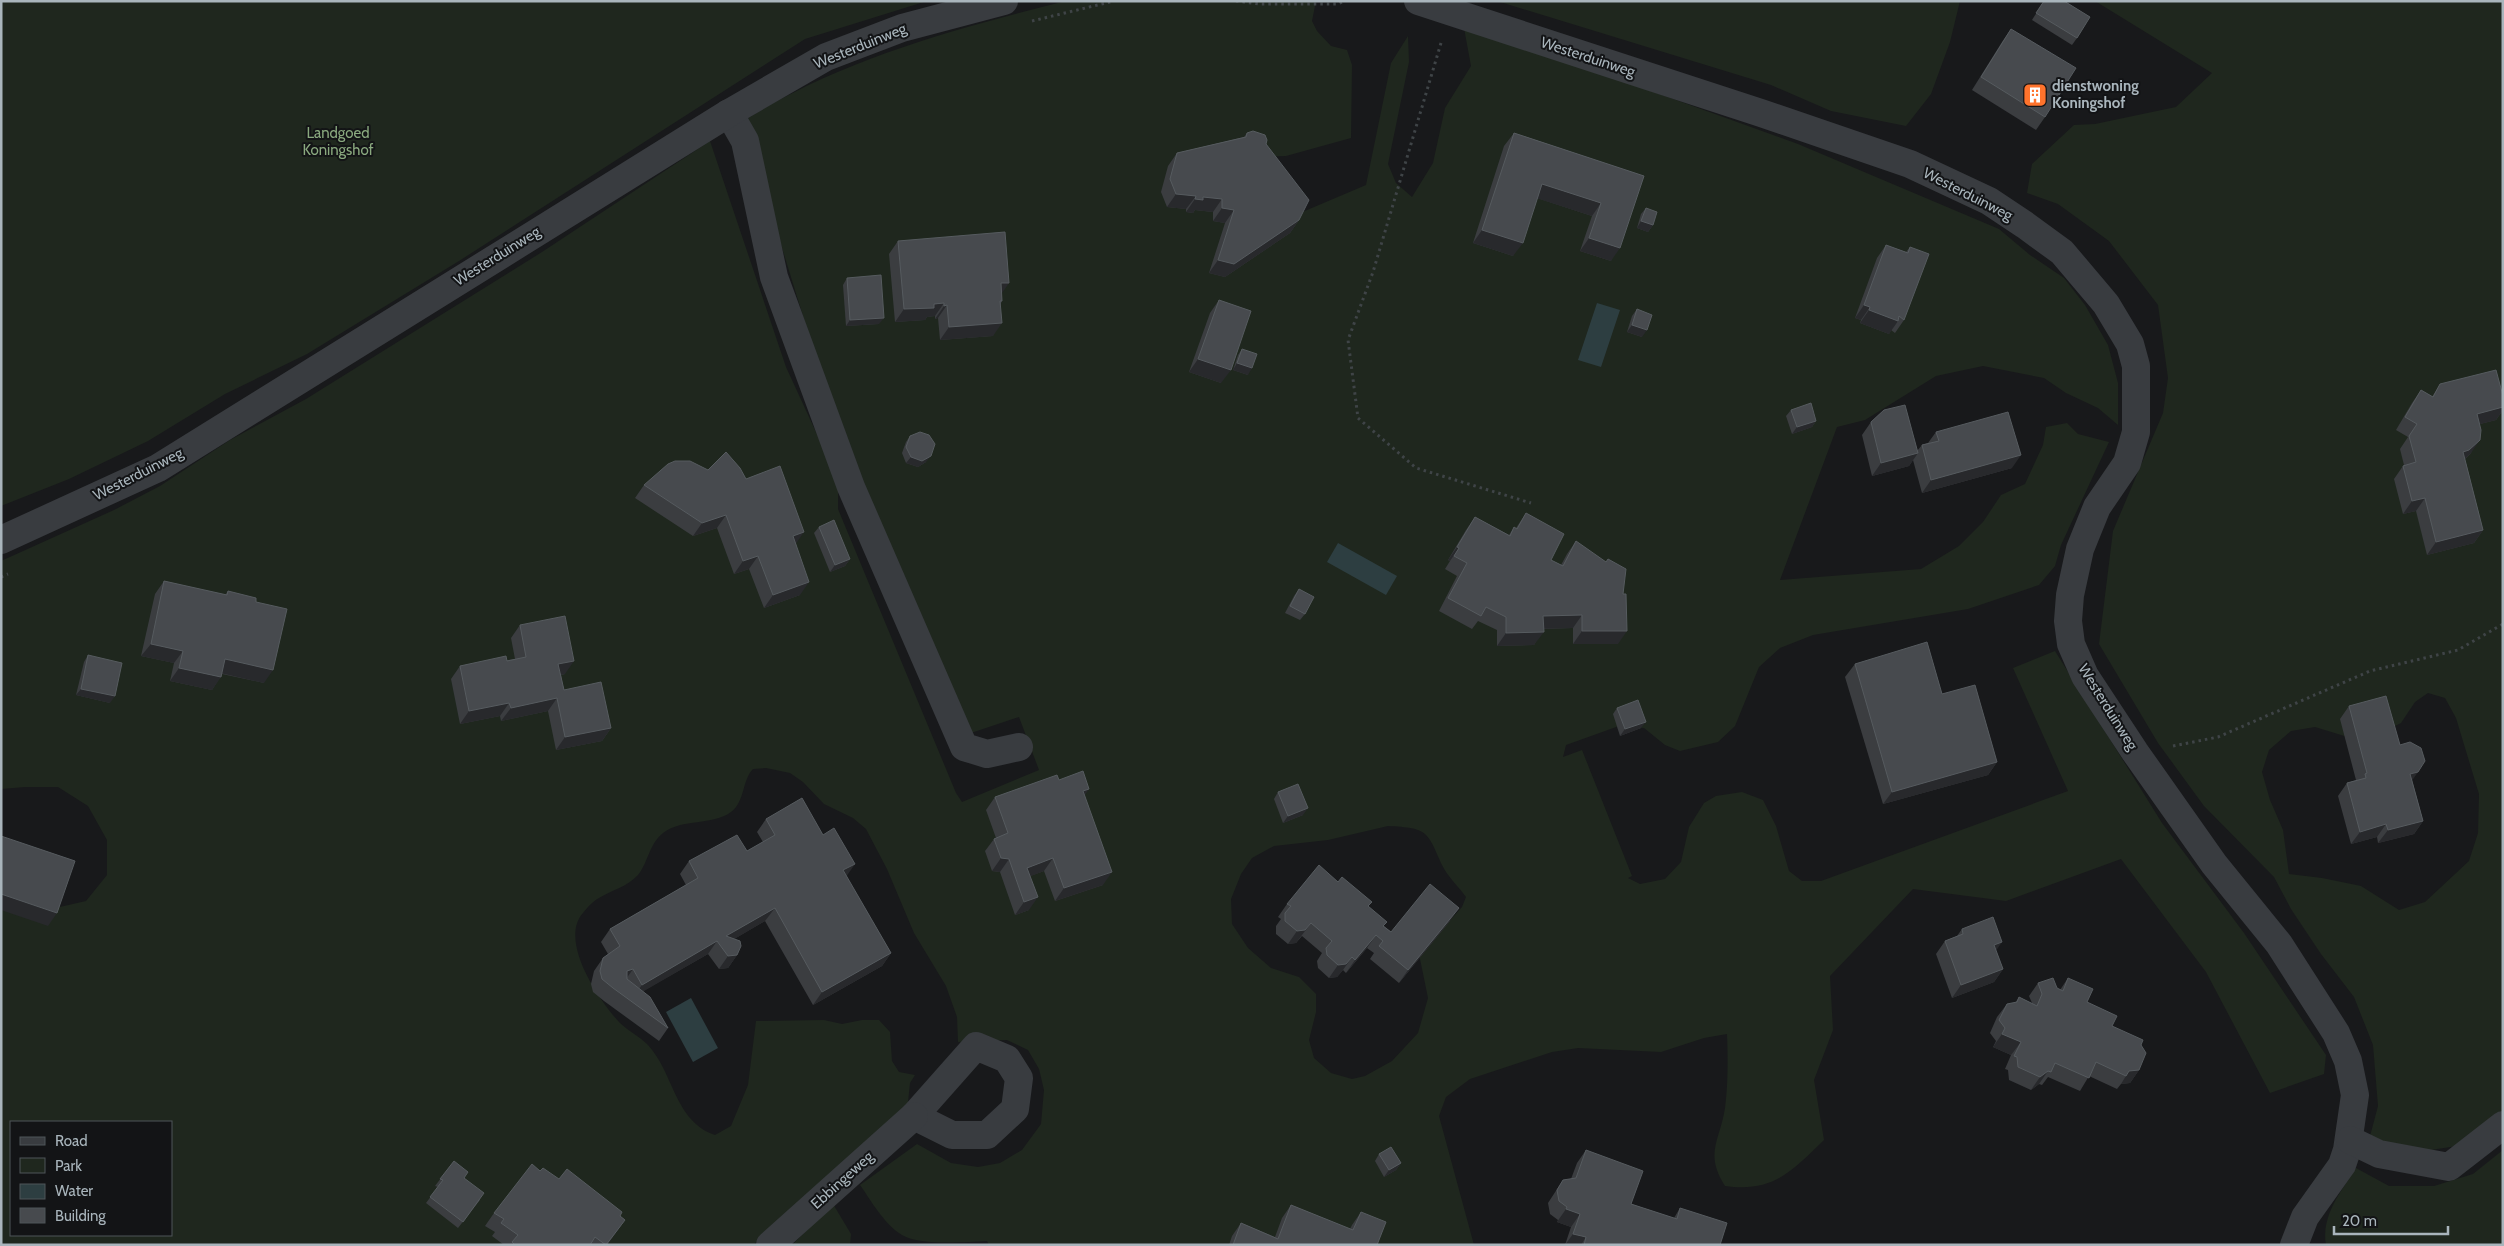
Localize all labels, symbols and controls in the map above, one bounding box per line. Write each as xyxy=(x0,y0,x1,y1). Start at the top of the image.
street label: Westerduinweg xyxy=(811,19,909,73)
street label: Westerduinweg xyxy=(1538,33,1638,81)
place label: dienstwoning Koningshof xyxy=(2052,77,2139,112)
building icon: dienstwoning Koningshof xyxy=(2022,82,2048,108)
park label: Landgoed Koningshof xyxy=(302,124,374,159)
street label: Westerduinweg xyxy=(1920,164,2016,225)
street label: Westerduinweg xyxy=(451,222,544,290)
street label: Westerduinweg xyxy=(90,443,186,504)
street label: Westerduinweg xyxy=(2074,661,2142,754)
legend xyxy=(10,1121,172,1236)
text: Road xyxy=(55,1132,88,1150)
street label: Ebbingeweg xyxy=(807,1147,877,1213)
text: Park xyxy=(55,1157,82,1175)
text: Water xyxy=(55,1182,93,1200)
scale bar xyxy=(2334,1204,2448,1236)
text: Building xyxy=(55,1207,106,1225)
text: 20 m xyxy=(2342,1212,2377,1230)

